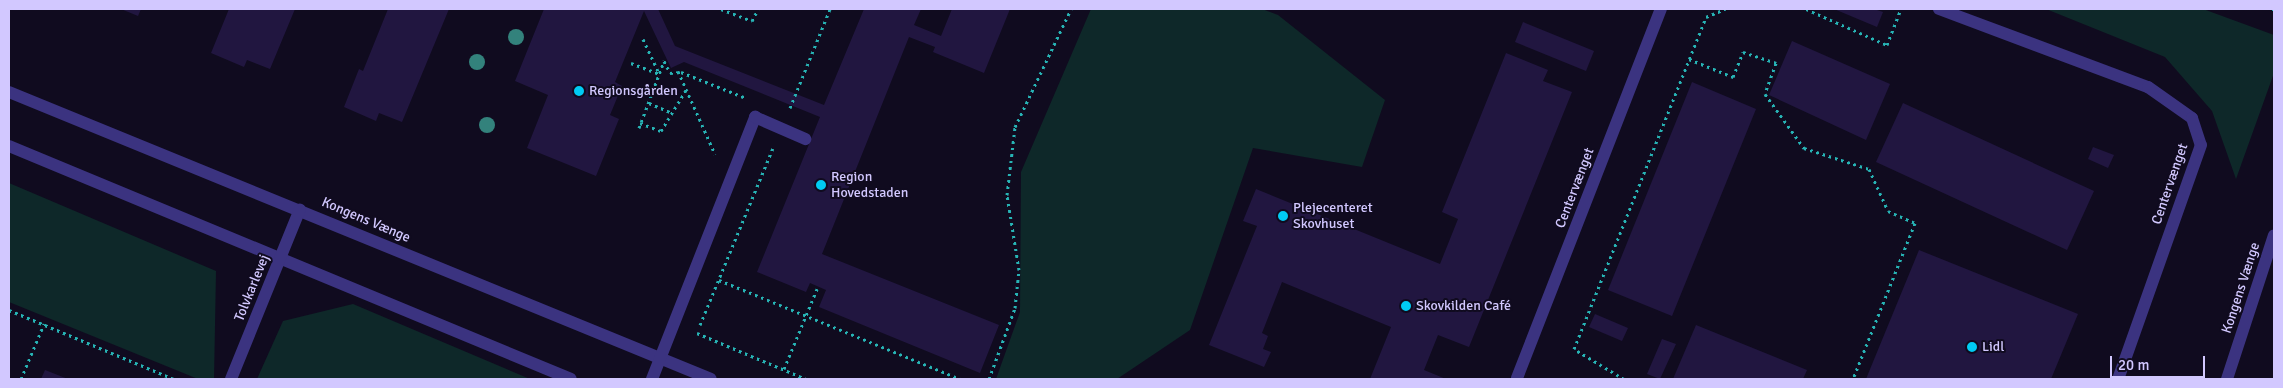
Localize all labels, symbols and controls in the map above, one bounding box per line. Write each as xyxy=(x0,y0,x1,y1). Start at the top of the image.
place label: Regionsgården xyxy=(589,83,678,99)
marker: Regionsgården xyxy=(573,85,585,97)
street label: Centervænget xyxy=(2148,141,2192,227)
street label: Centervænget xyxy=(1552,146,1598,230)
place label: Region Hovedstaden xyxy=(831,169,908,202)
marker: Region Hovedstaden xyxy=(815,179,827,191)
street label: Kongens Vænge xyxy=(319,194,413,246)
place label: Plejecenteret Skovhuset xyxy=(1293,200,1373,232)
marker: Plejecenteret Skovhuset xyxy=(1277,210,1289,222)
street label: Kongens Vænge xyxy=(2218,240,2264,336)
street label: Tolvkarlevej xyxy=(231,252,273,324)
place label: Skovkilden Café xyxy=(1416,298,1511,314)
marker: Skovkilden Café xyxy=(1400,300,1412,312)
place label: Lidl xyxy=(1982,339,2004,355)
marker: Lidl xyxy=(1966,341,1978,353)
scale bar xyxy=(2113,346,2208,378)
text: 20 m xyxy=(2118,356,2149,374)

